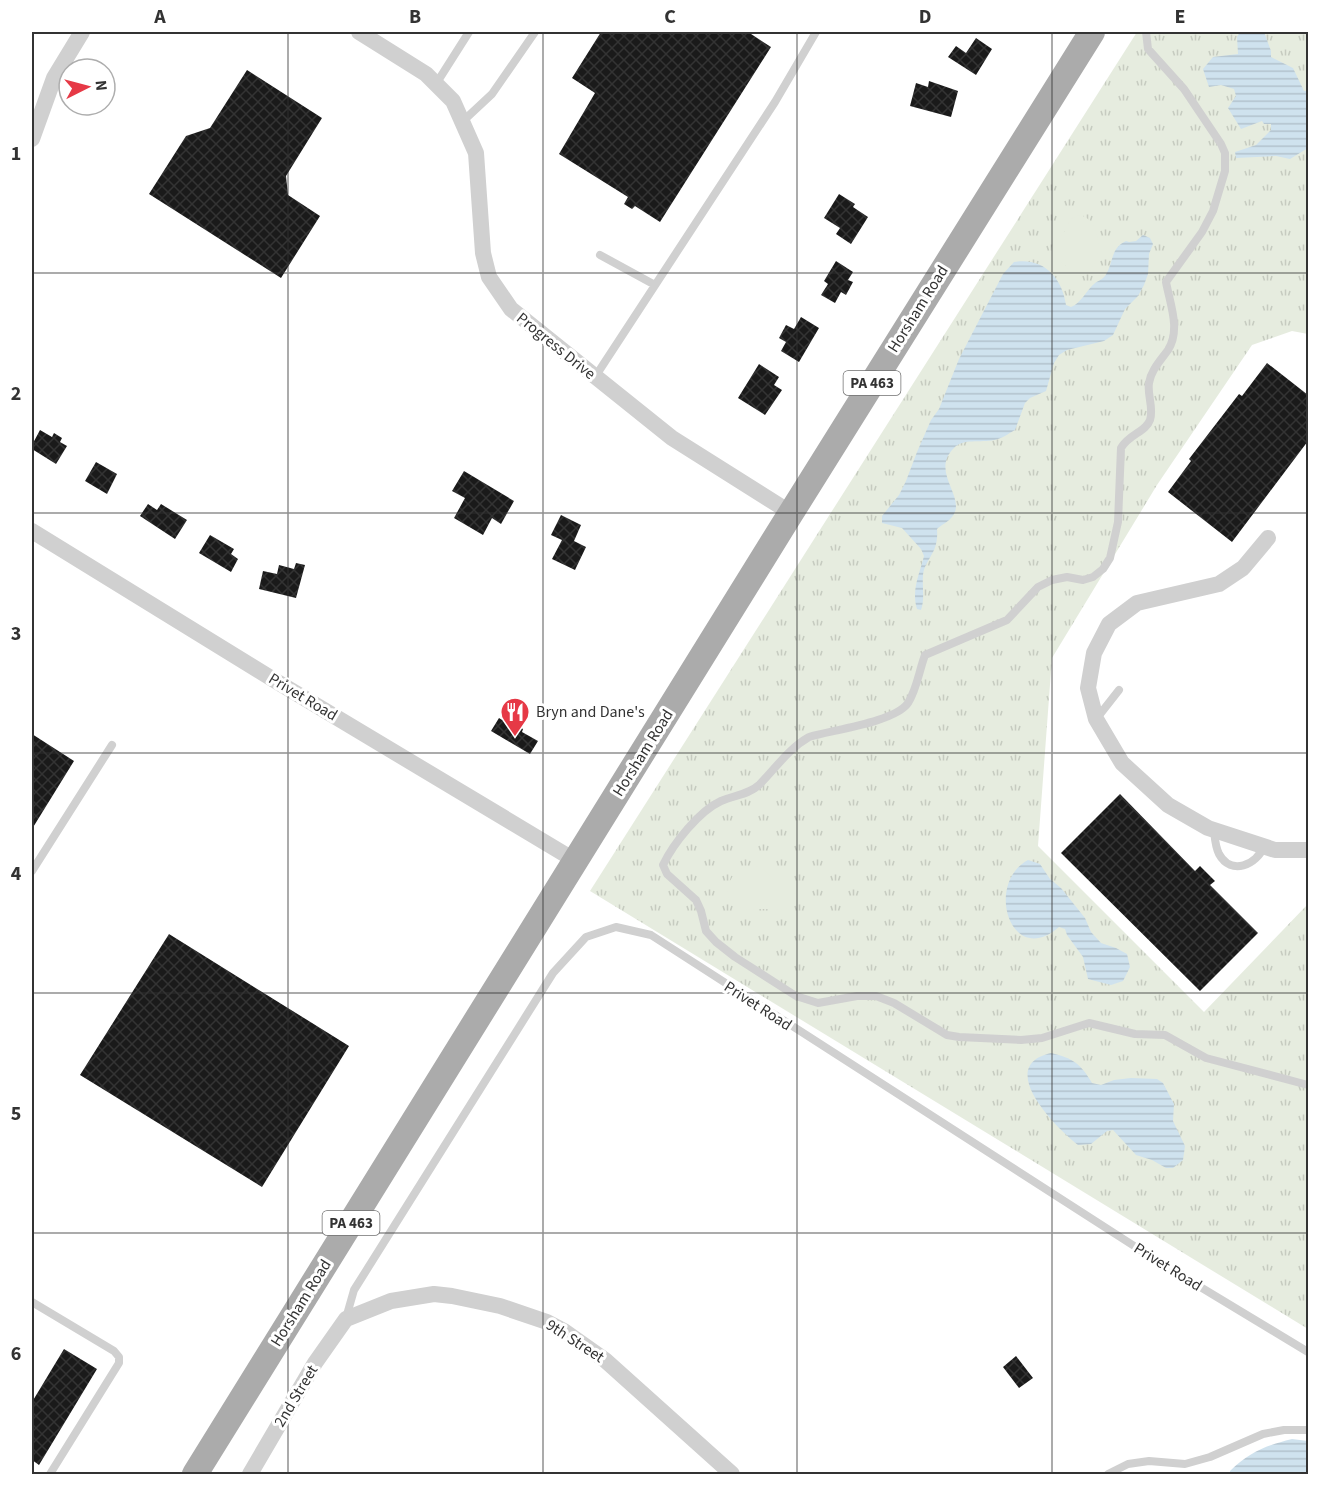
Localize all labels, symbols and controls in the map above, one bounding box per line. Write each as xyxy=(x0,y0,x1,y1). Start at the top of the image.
text: A xyxy=(153,3,166,31)
text: B xyxy=(409,3,421,31)
text: C xyxy=(664,3,676,31)
text: D xyxy=(919,3,931,31)
text: E xyxy=(1175,3,1185,31)
north arrow xyxy=(57,57,117,117)
text: N xyxy=(89,79,112,92)
text: 1 xyxy=(11,140,21,168)
street label: Horsham Road xyxy=(882,261,954,357)
street label: Progress Drive xyxy=(512,307,600,385)
road number: PA 463 xyxy=(844,371,900,395)
text: 2 xyxy=(11,380,21,408)
text: 3 xyxy=(11,620,21,648)
street label: Privet Road xyxy=(264,668,342,726)
restaurant icon: Bryn and Dane's xyxy=(499,696,531,738)
place label: Bryn and Dane's xyxy=(536,701,645,723)
street label: Horsham Road xyxy=(607,705,679,801)
text: 4 xyxy=(11,860,22,888)
street label: Privet Road xyxy=(720,976,796,1036)
text: 5 xyxy=(11,1100,21,1128)
road number: PA 463 xyxy=(322,1211,380,1235)
street label: Privet Road xyxy=(1130,1237,1206,1297)
street label: Horsham Road xyxy=(265,1255,337,1351)
street label: 9th Street xyxy=(542,1314,609,1368)
text: 6 xyxy=(11,1340,21,1368)
street label: 2nd Street xyxy=(269,1360,323,1431)

